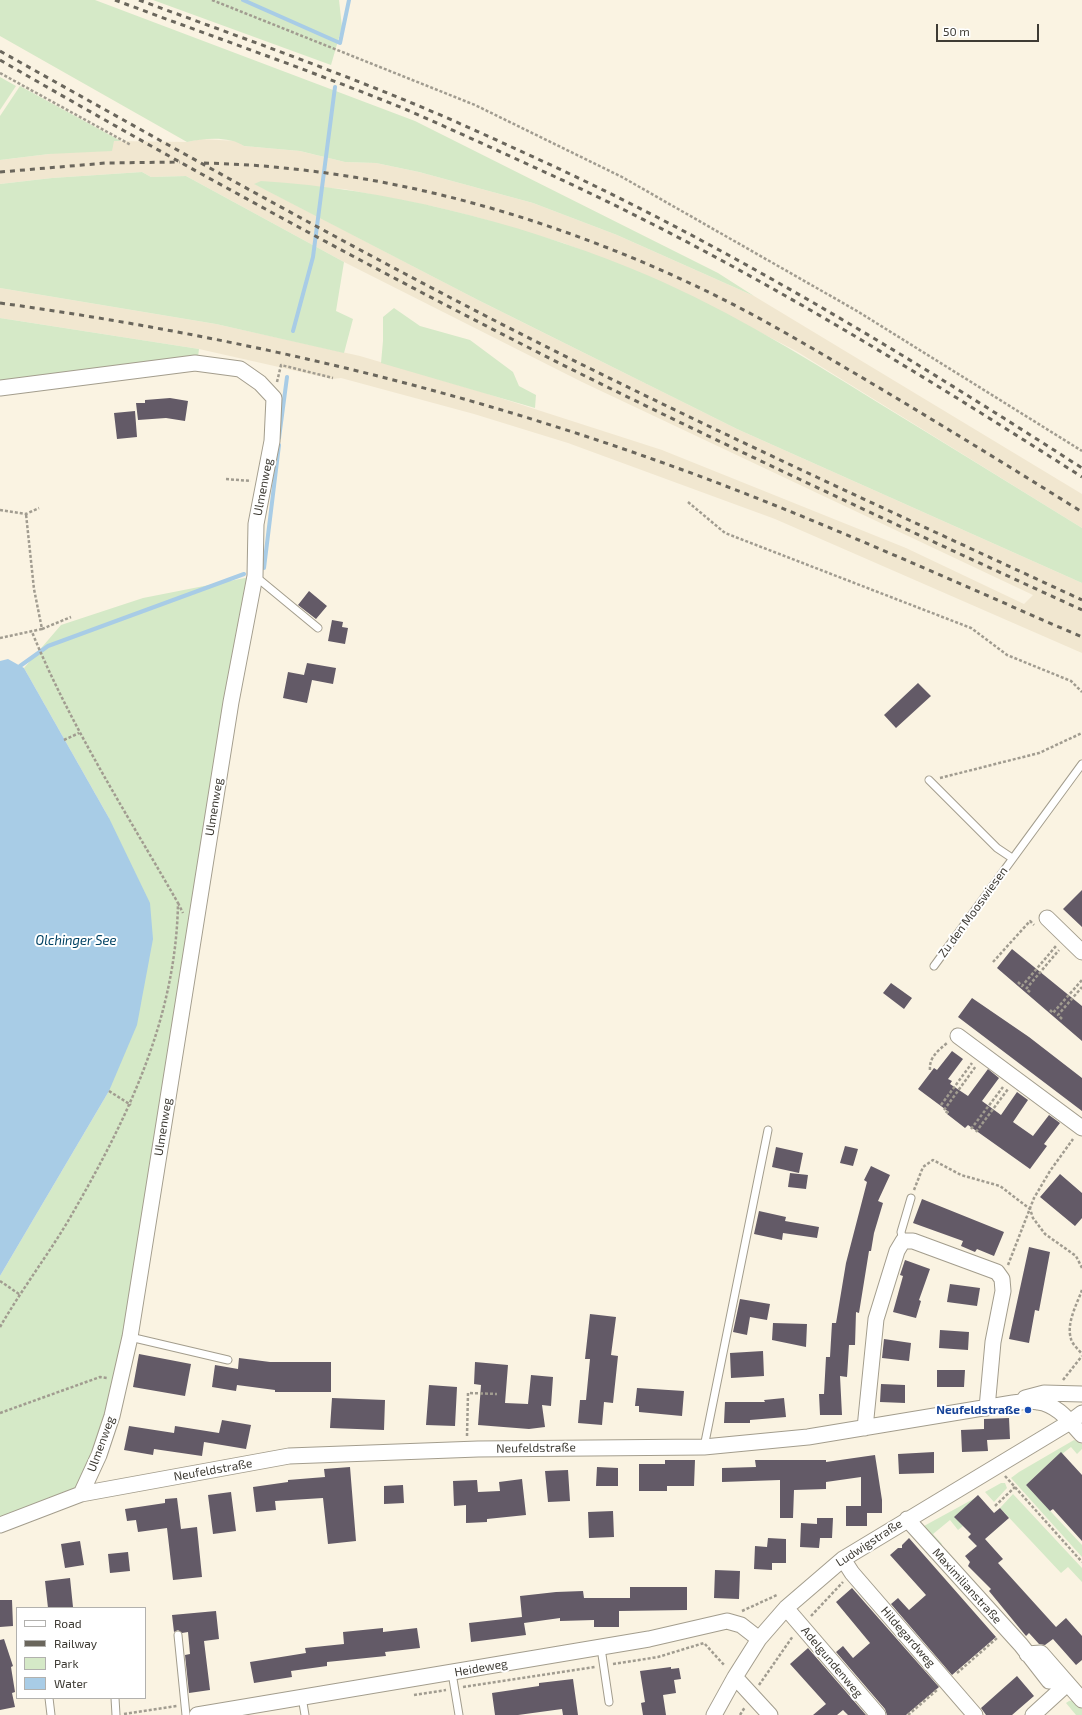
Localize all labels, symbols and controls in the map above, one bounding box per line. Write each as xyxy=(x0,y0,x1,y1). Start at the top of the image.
scale bar xyxy=(938,16,1041,42)
text: 50 m xyxy=(943,24,970,38)
street label: Ulmenweg xyxy=(250,457,276,517)
street label: Ulmenweg xyxy=(202,777,226,837)
street label: Zu den Mooswiesen xyxy=(935,864,1011,960)
water label: Olchinger See xyxy=(36,933,116,949)
street label: Ulmenweg xyxy=(151,1097,175,1157)
place label: Neufeldstraße xyxy=(936,1403,1020,1417)
marker: Neufeldstraße xyxy=(1023,1405,1033,1415)
street label: Ulmenweg xyxy=(84,1414,118,1474)
street label: Neufeldstraße xyxy=(496,1440,576,1456)
street label: Neufeldstraße xyxy=(173,1456,253,1484)
street label: Ludwigstraße xyxy=(833,1516,905,1570)
street label: Maximilianstraße xyxy=(929,1545,1005,1627)
street label: Hildegardweg xyxy=(878,1604,938,1670)
legend xyxy=(16,1607,146,1699)
text: Road xyxy=(54,1616,82,1630)
street label: Adelgundenweg xyxy=(798,1624,866,1700)
text: Railway xyxy=(54,1636,97,1650)
text: Park xyxy=(54,1656,79,1670)
street label: Heideweg xyxy=(453,1656,509,1680)
text: Water xyxy=(54,1676,88,1690)

